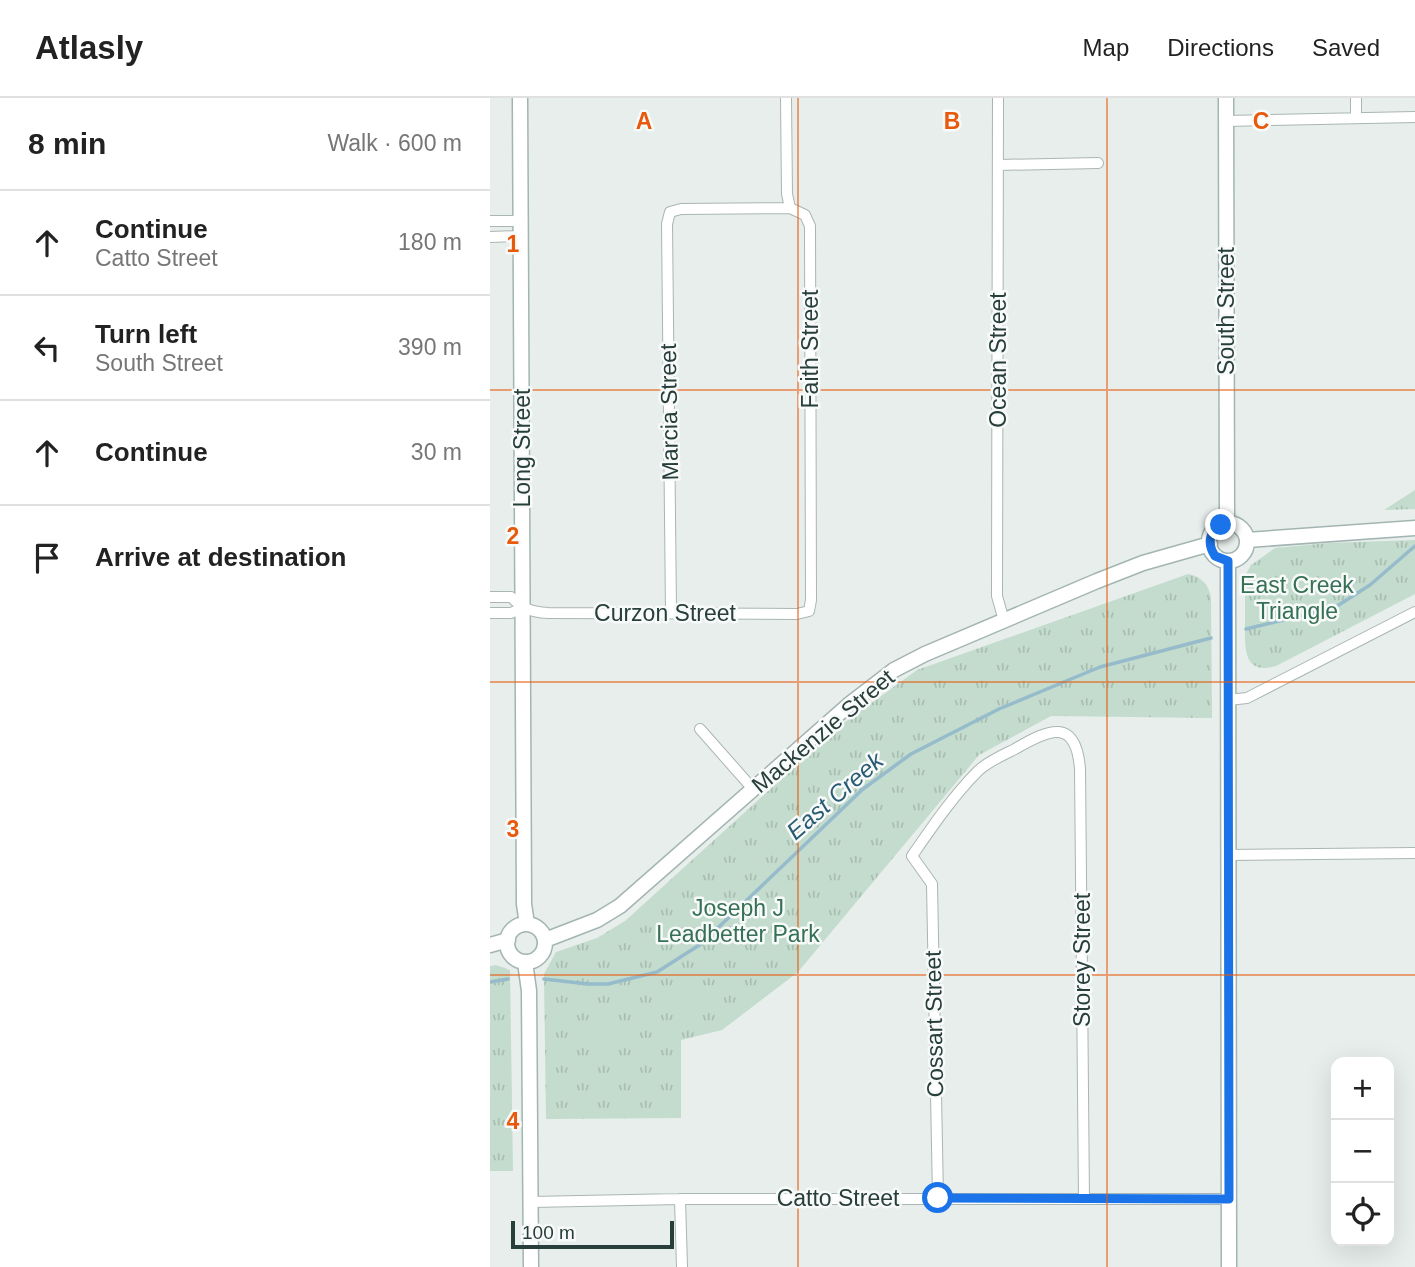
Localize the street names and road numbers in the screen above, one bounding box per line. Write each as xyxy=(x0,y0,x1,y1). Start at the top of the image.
street label: South Street xyxy=(1213,246,1239,375)
street label: Faith Street xyxy=(797,289,823,408)
street label: Ocean Street xyxy=(985,292,1011,428)
street label: Marcia Street xyxy=(655,343,683,481)
street label: Long Street xyxy=(509,388,535,507)
street label: Curzon Street xyxy=(594,600,737,626)
street label: Mackenzie Street xyxy=(747,664,900,798)
street label: Storey Street xyxy=(1069,892,1095,1027)
street label: Cossart Street xyxy=(920,950,948,1098)
street label: Catto Street xyxy=(777,1185,900,1211)

